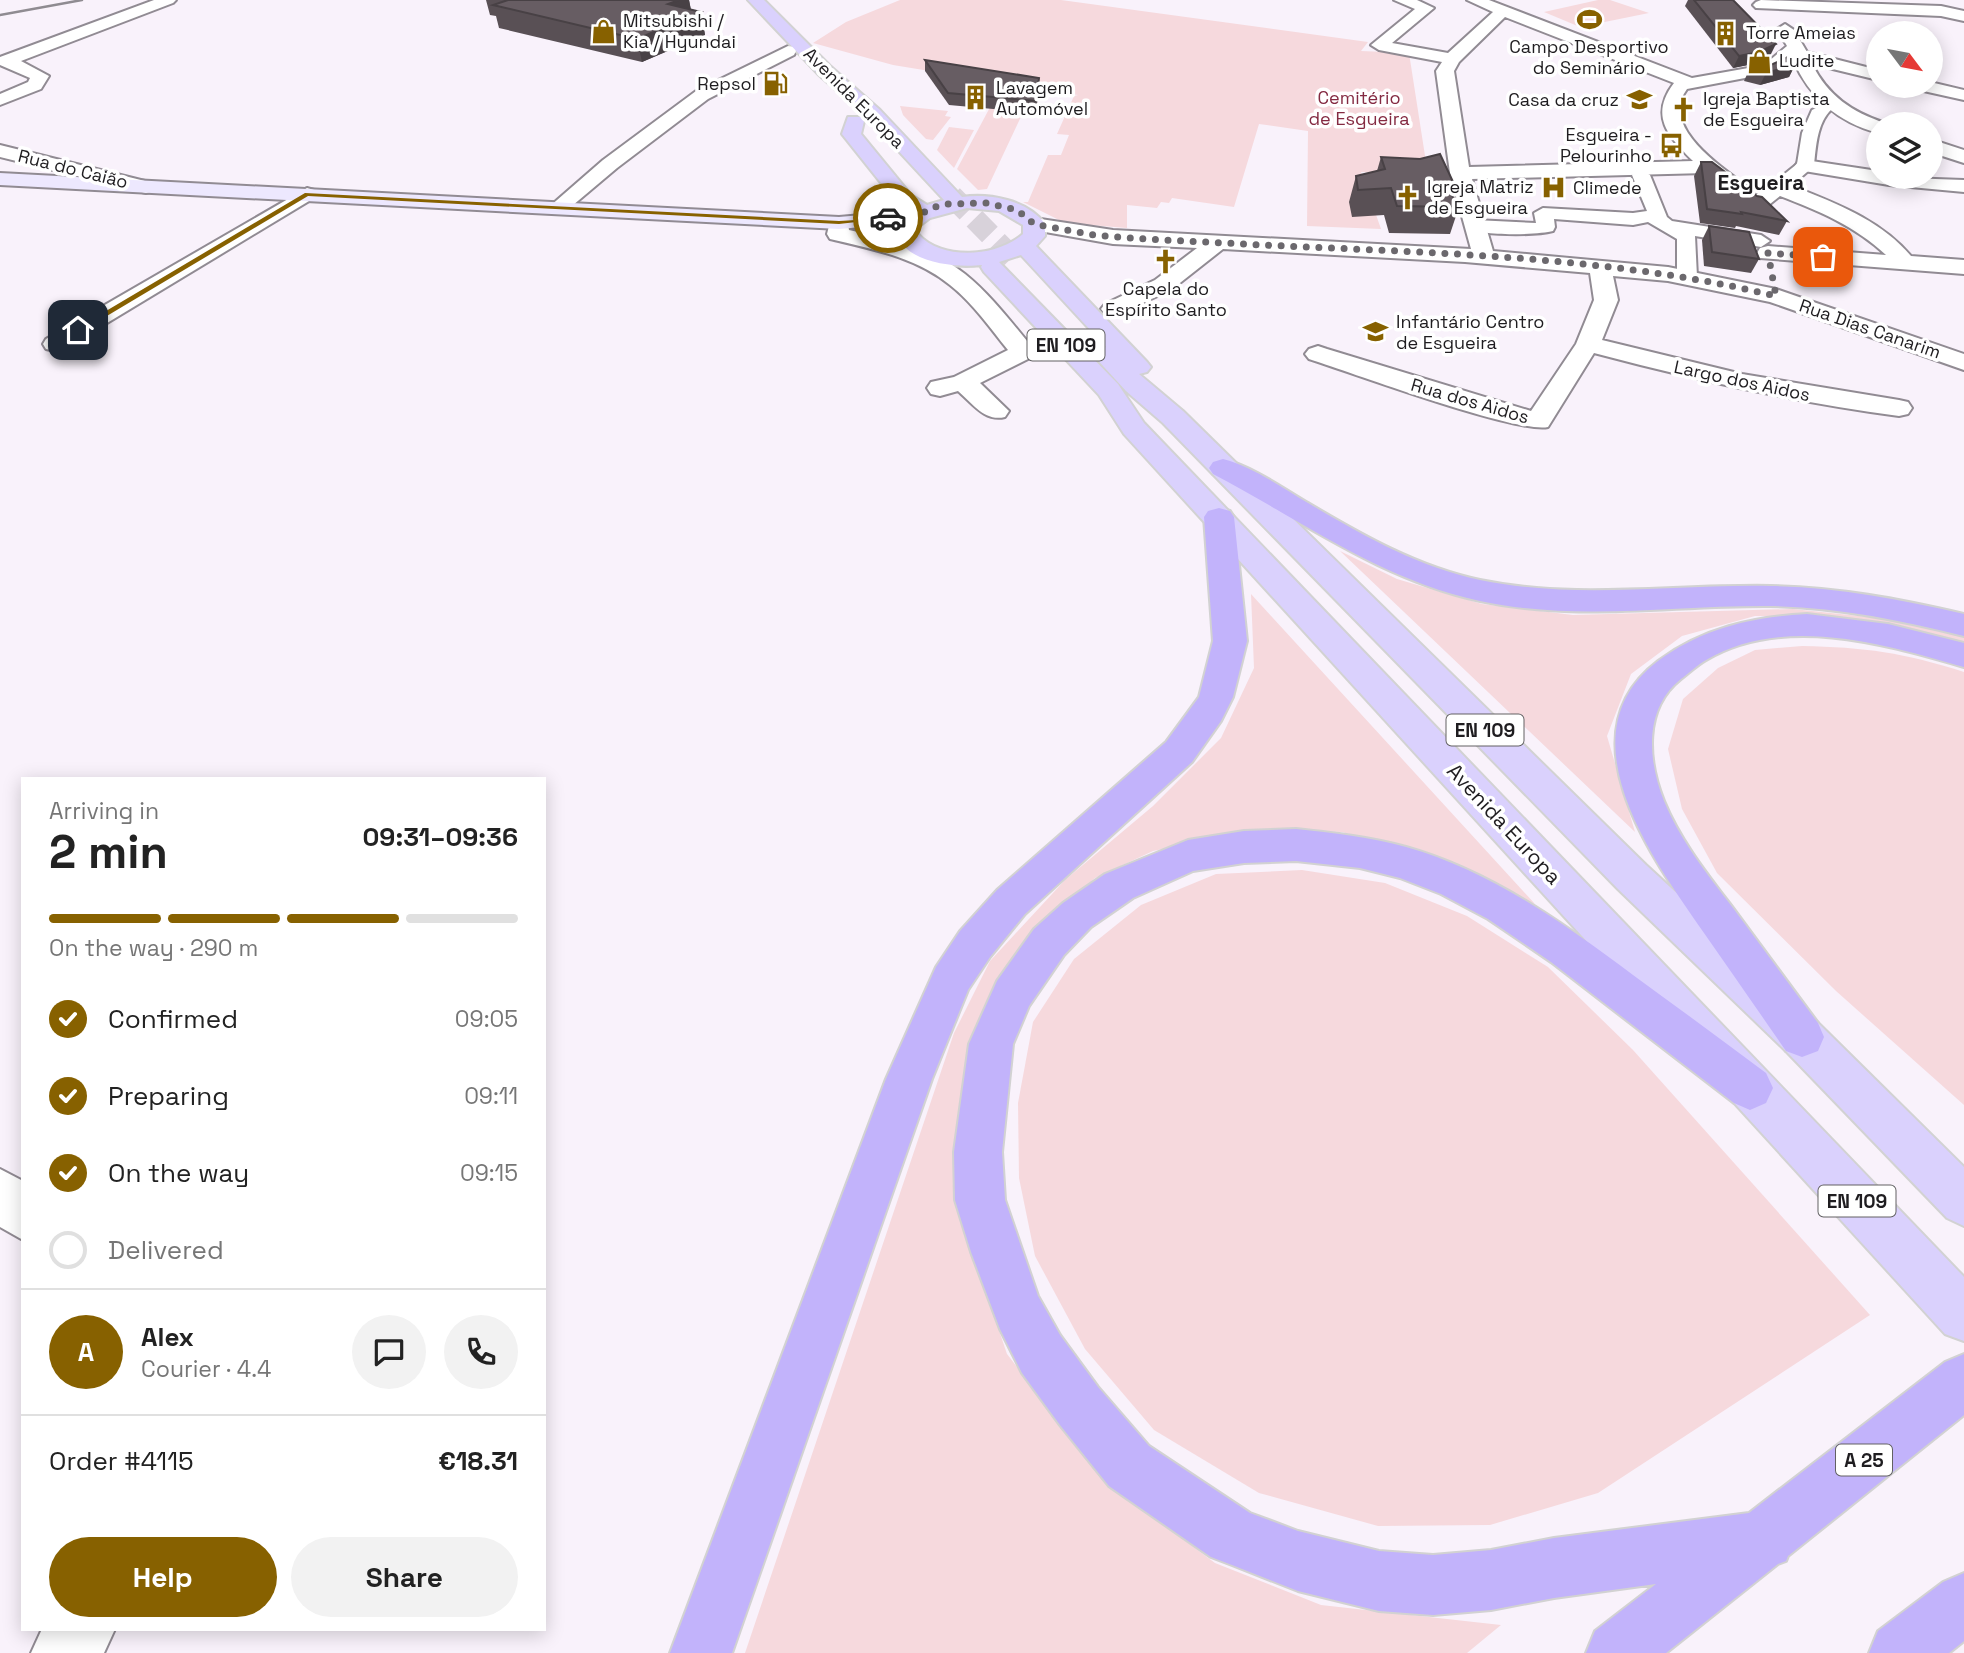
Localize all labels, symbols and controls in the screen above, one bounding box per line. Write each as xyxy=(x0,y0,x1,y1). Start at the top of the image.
sports icon: Campo Desportivo do Seminário xyxy=(1575,6,1603,34)
place label: Mitsubishi / Kia / Hyundai xyxy=(623,9,736,53)
shop icon: Mitsubishi / Kia / Hyundai xyxy=(589,17,617,45)
building icon: Torre Ameias xyxy=(1712,19,1740,47)
place label: Torre Ameias xyxy=(1746,21,1856,44)
north arrow xyxy=(1866,21,1942,98)
map controls xyxy=(1866,21,1943,189)
place label: Campo Desportivo do Seminário xyxy=(1509,35,1669,79)
street label: Avenida Europa xyxy=(799,42,910,153)
shop icon: Ludite xyxy=(1745,47,1773,75)
place label: Ludite xyxy=(1779,49,1834,72)
fuel station icon: Repsol xyxy=(762,70,790,98)
place label: Repsol xyxy=(697,72,756,95)
place label: Lavagem Automóvel xyxy=(996,76,1088,120)
building icon: Lavagem Automóvel xyxy=(962,84,990,112)
park label: Cemitério de Esgueira xyxy=(1309,86,1409,130)
school or university icon: Casa da cruz xyxy=(1625,86,1653,114)
place label: Igreja Baptista de Esgueira xyxy=(1703,87,1830,131)
place label: Casa da cruz xyxy=(1508,88,1619,111)
church icon: Igreja Baptista de Esgueira xyxy=(1669,95,1697,123)
button: layers xyxy=(1866,112,1943,189)
place label: Esgueira - Pelourinho xyxy=(1560,123,1652,167)
bus stop icon: Esgueira - Pelourinho xyxy=(1658,131,1686,159)
street label: Rua do Caião xyxy=(16,144,130,193)
district label: Esgueira xyxy=(1718,169,1804,196)
hospital icon: Climede xyxy=(1539,174,1567,202)
place label: Igreja Matriz de Esgueira xyxy=(1427,175,1534,219)
place label: Climede xyxy=(1573,176,1642,199)
courier xyxy=(853,183,923,253)
church icon: Igreja Matriz de Esgueira xyxy=(1393,183,1421,211)
icon: car xyxy=(869,199,907,237)
pin xyxy=(1793,227,1853,287)
icon: bag xyxy=(1804,238,1842,276)
church icon: Capela do Espírito Santo xyxy=(1152,248,1180,276)
place label: Capela do Espírito Santo xyxy=(1105,277,1227,321)
street label: Rua Dias Canarim xyxy=(1796,294,1944,364)
pin xyxy=(48,300,108,360)
place label: Infantário Centro de Esgueira xyxy=(1396,310,1544,354)
icon: home xyxy=(59,311,97,349)
school or university icon: Infantário Centro de Esgueira xyxy=(1362,318,1390,346)
road number: EN 109 xyxy=(1028,330,1104,360)
street label: Largo dos Aidos xyxy=(1672,355,1812,406)
street label: Rua dos Aidos xyxy=(1408,373,1532,428)
road number: EN 109 xyxy=(1446,715,1524,746)
street label: Avenida Europa xyxy=(1441,757,1567,890)
text: Arriving in xyxy=(49,796,159,826)
text: 09:31–09:36 xyxy=(363,820,518,854)
text: 2 min xyxy=(49,823,168,881)
text: On the way · 290 m xyxy=(49,933,258,963)
icon: check xyxy=(49,1000,87,1038)
text: Confirmed xyxy=(108,1002,238,1036)
text: 09:05 xyxy=(455,1004,518,1034)
icon: check xyxy=(49,1077,87,1115)
text: Preparing xyxy=(108,1079,229,1113)
text: 09:11 xyxy=(464,1081,518,1111)
icon: check xyxy=(49,1154,87,1192)
text: On the way xyxy=(108,1156,249,1190)
text: 09:15 xyxy=(460,1158,518,1188)
road number: EN 109 xyxy=(1818,1186,1896,1217)
text: Delivered xyxy=(108,1233,224,1267)
button: chat xyxy=(352,1315,426,1389)
button: phone xyxy=(444,1315,518,1389)
text: Alex xyxy=(141,1320,194,1354)
text: A xyxy=(78,1335,94,1369)
text: Courier · 4.4 xyxy=(141,1354,271,1384)
text: Order #4115 xyxy=(49,1444,194,1478)
text: €18.31 xyxy=(438,1444,518,1478)
road number: A 25 xyxy=(1836,1444,1892,1476)
button: Help xyxy=(49,1537,277,1617)
button: Share xyxy=(291,1537,518,1617)

